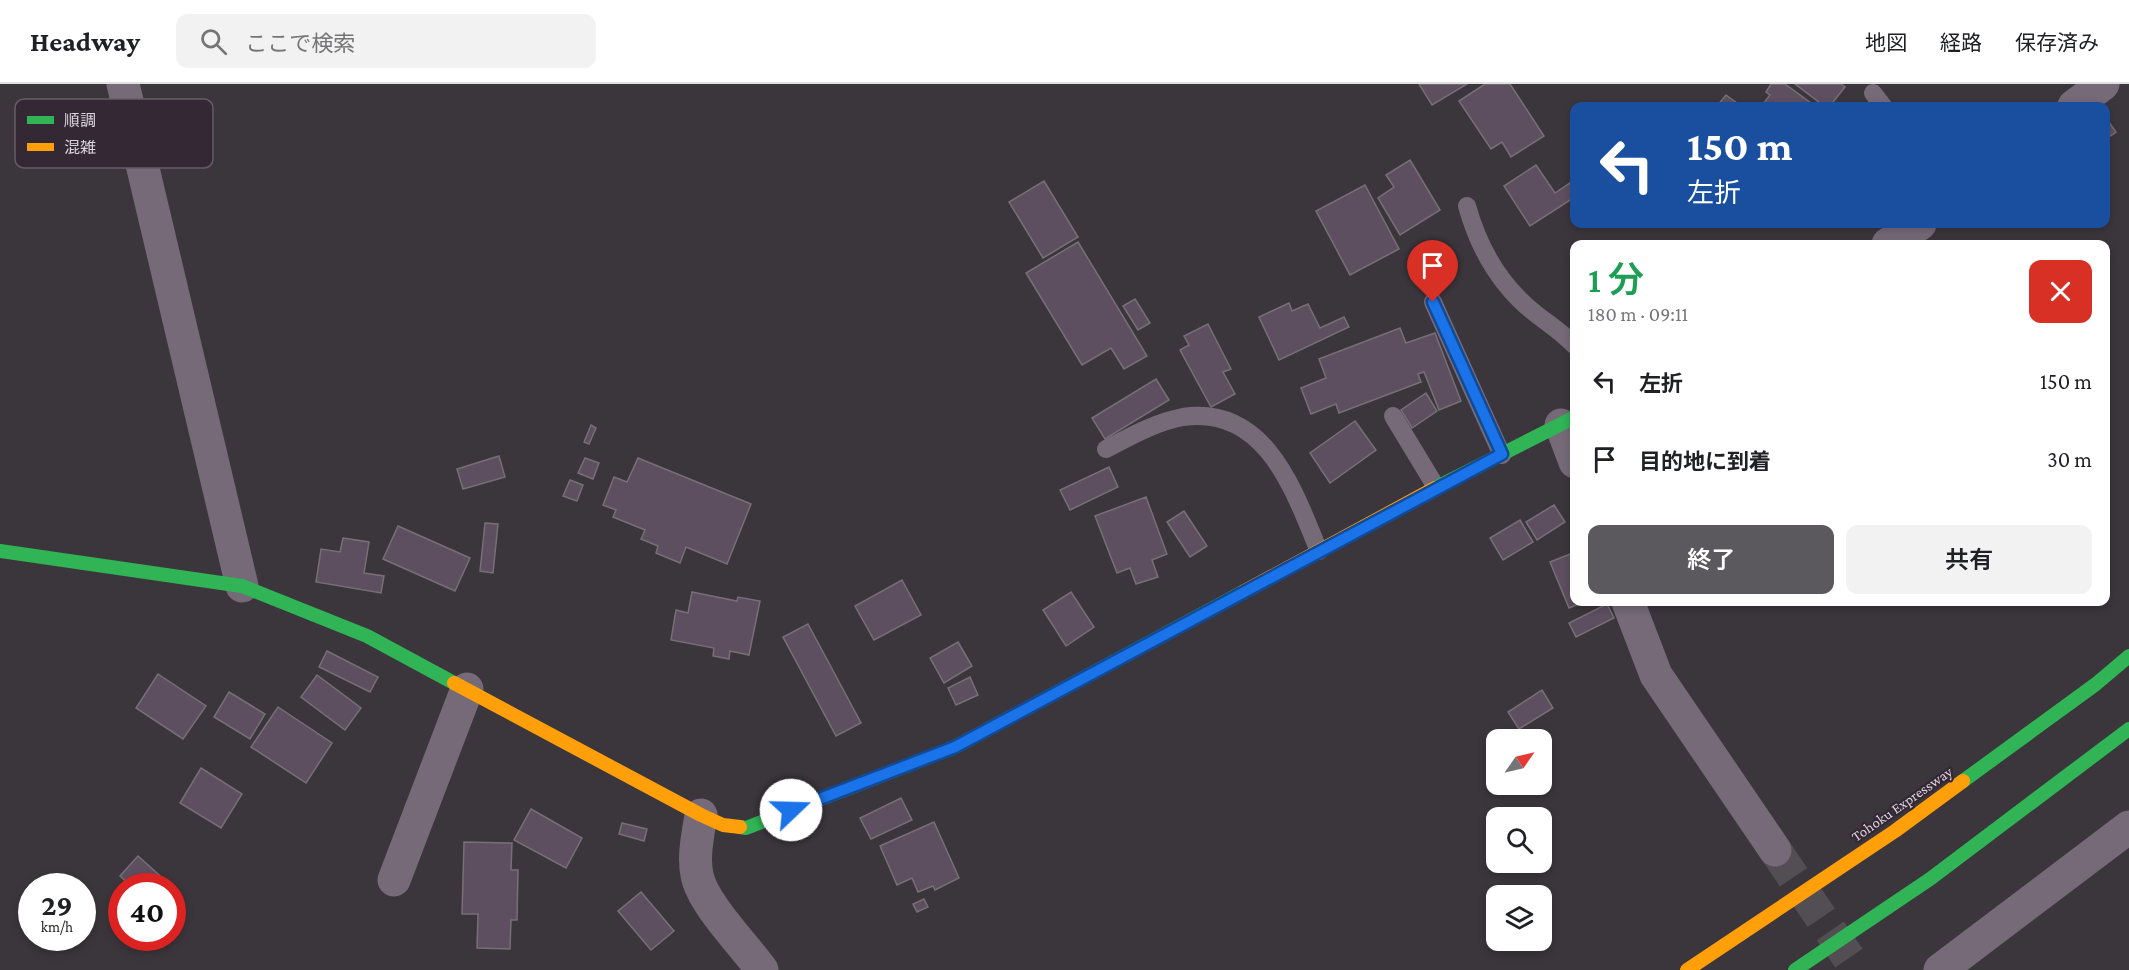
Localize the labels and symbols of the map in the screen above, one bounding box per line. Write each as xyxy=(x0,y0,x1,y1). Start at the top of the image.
legend xyxy=(15,99,213,168)
text: 順調 xyxy=(64,112,96,129)
text: 混雑 xyxy=(64,139,96,156)
pin xyxy=(1407,240,1458,302)
north arrow xyxy=(1486,729,1552,795)
street label: Tohoku Expressway xyxy=(1849,763,1956,846)
position arrow xyxy=(759,778,823,842)
speed limit sign: 40 xyxy=(108,873,186,951)

